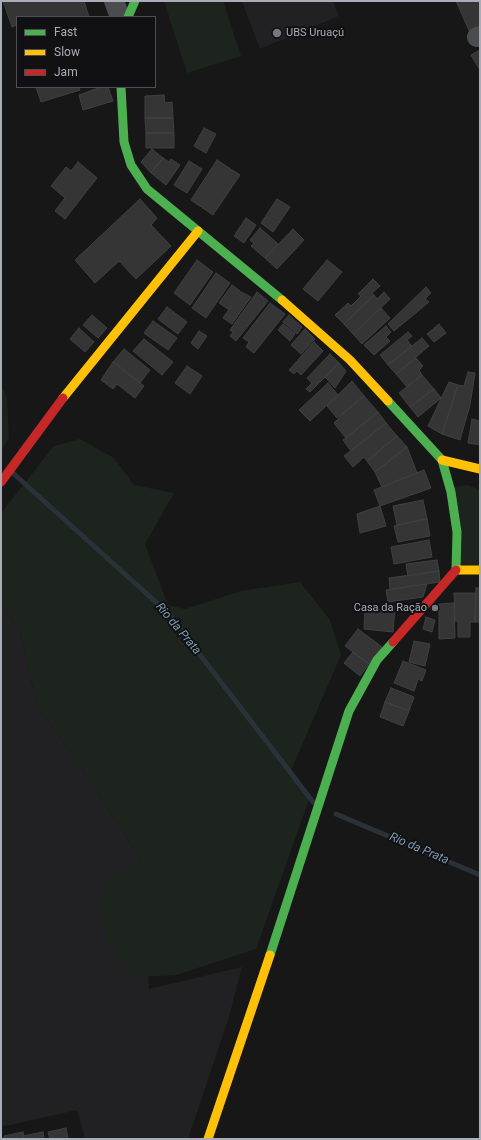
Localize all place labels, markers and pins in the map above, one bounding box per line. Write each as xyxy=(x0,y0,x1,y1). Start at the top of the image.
place label: UBS Uruaçú xyxy=(286,26,344,40)
marker: UBS Uruaçú xyxy=(271,27,283,39)
place label: Casa da Ração xyxy=(354,601,427,615)
marker: Casa da Ração xyxy=(430,603,440,613)

